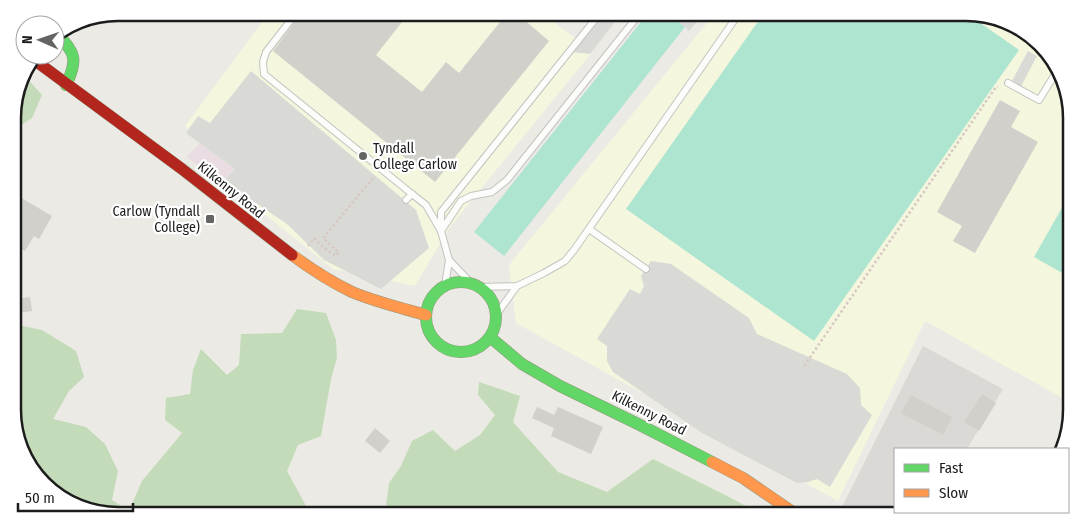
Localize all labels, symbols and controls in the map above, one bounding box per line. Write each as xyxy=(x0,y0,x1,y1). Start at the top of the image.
north arrow xyxy=(15,15,65,65)
text: N xyxy=(19,35,36,44)
place label: Tyndall College Carlow xyxy=(373,140,457,173)
marker: Tyndall College Carlow xyxy=(357,150,369,162)
street label: Kilkenny Road xyxy=(194,158,268,222)
place label: Carlow (Tyndall College) xyxy=(113,203,200,236)
marker: Carlow (Tyndall College) xyxy=(204,213,216,225)
street label: Kilkenny Road xyxy=(609,387,689,439)
legend xyxy=(894,448,1069,513)
text: Fast xyxy=(939,459,963,477)
scale bar xyxy=(18,480,132,512)
text: Slow xyxy=(939,484,968,502)
text: 50 m xyxy=(25,489,55,507)

